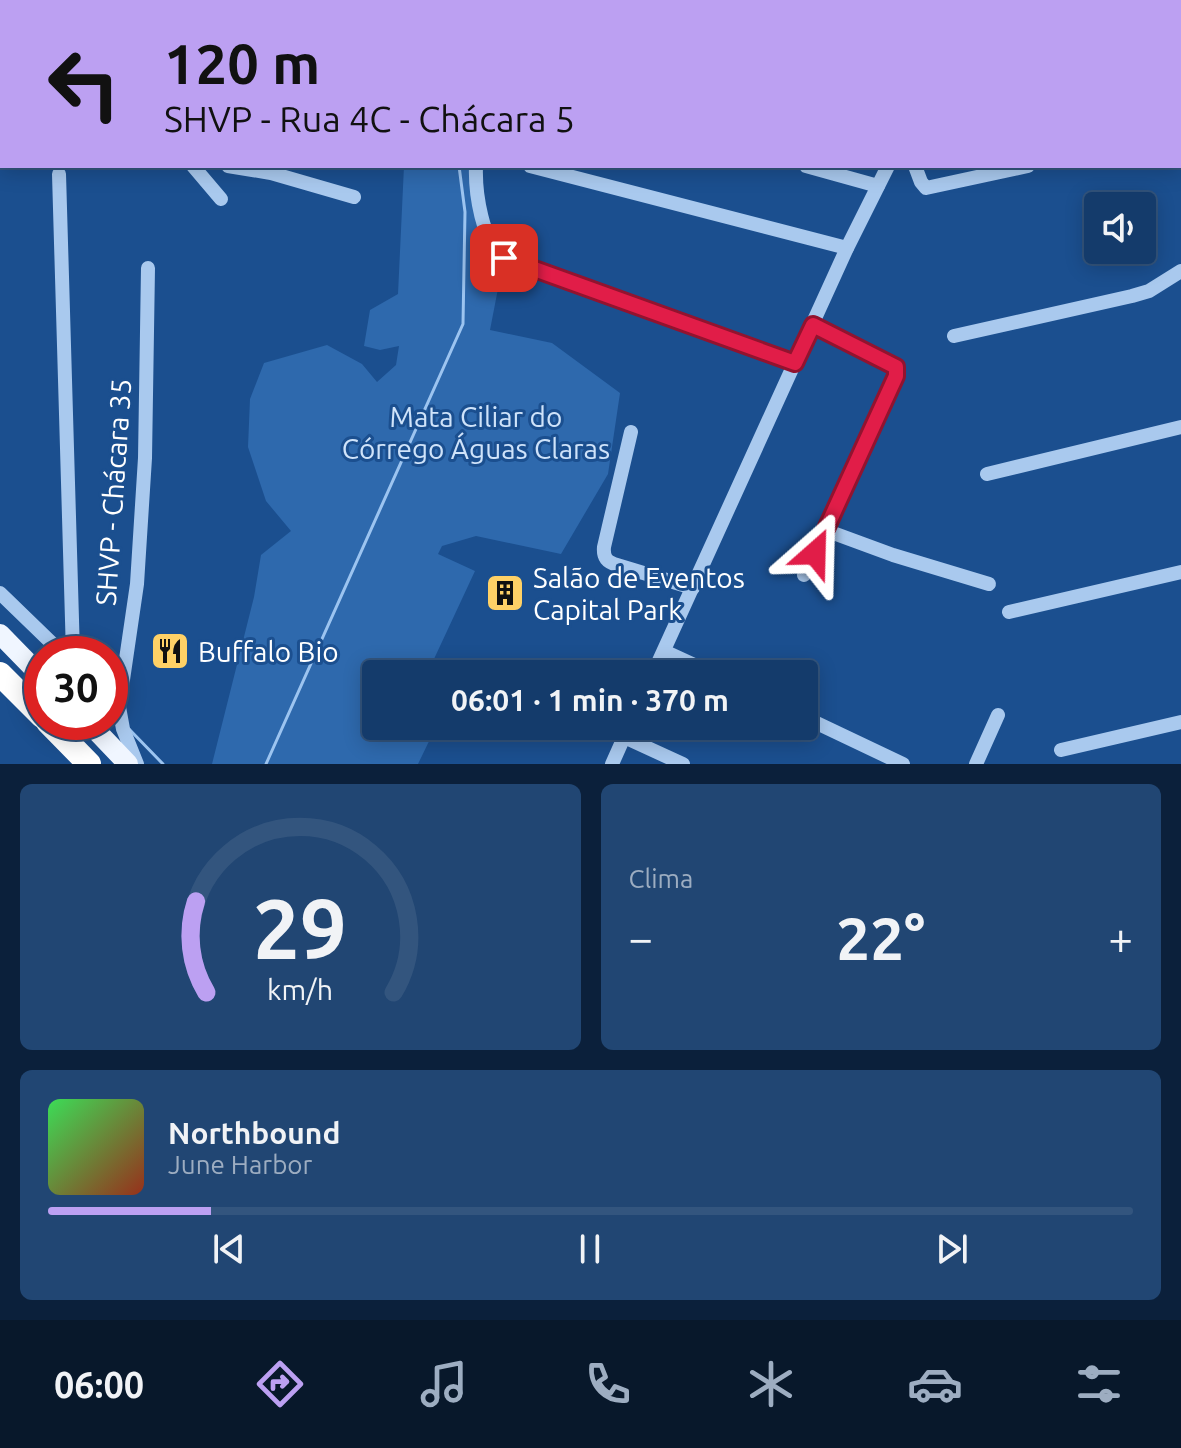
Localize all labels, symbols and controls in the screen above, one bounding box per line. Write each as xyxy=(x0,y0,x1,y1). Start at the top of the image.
icon: left xyxy=(32,32,136,136)
text: 120 m xyxy=(164,32,320,95)
text: SHVP - Rua 4C - Chácara 5 xyxy=(164,98,575,139)
map controls xyxy=(1084,192,1156,264)
button: sound xyxy=(1084,192,1156,264)
pin xyxy=(470,224,538,292)
icon: arrive xyxy=(482,236,526,280)
street label: SHVP - Chácara 35 xyxy=(90,377,136,607)
park label: Mata Ciliar do Córrego Águas Claras xyxy=(342,401,610,464)
position arrow xyxy=(773,511,857,595)
place label: Salão de Eventos Capital Park xyxy=(533,562,745,625)
building icon: Salão de Eventos Capital Park xyxy=(484,572,526,614)
restaurant icon: Buffalo Bio xyxy=(149,630,191,672)
speed limit sign: 30 xyxy=(24,636,128,740)
place label: Buffalo Bio xyxy=(198,636,339,667)
text: 06:01 · 1 min · 370 m xyxy=(451,683,729,717)
text: Clima xyxy=(629,864,693,893)
text: 29 xyxy=(253,881,347,975)
text: 22° xyxy=(836,904,925,971)
text: − xyxy=(629,913,653,962)
text: + xyxy=(1108,913,1133,962)
text: km/h xyxy=(267,973,333,1005)
text: Northbound xyxy=(168,1116,340,1150)
text: June Harbor xyxy=(168,1150,312,1179)
icon: previous xyxy=(207,1227,251,1271)
icon: pause xyxy=(568,1227,612,1271)
icon: next xyxy=(930,1227,974,1271)
icon: directions xyxy=(252,1356,308,1412)
icon: music xyxy=(416,1356,472,1412)
icon: phone xyxy=(580,1356,636,1412)
icon: climate xyxy=(743,1356,799,1412)
icon: car xyxy=(907,1356,963,1412)
icon: filters xyxy=(1071,1356,1127,1412)
text: 06:00 xyxy=(54,1364,144,1405)

